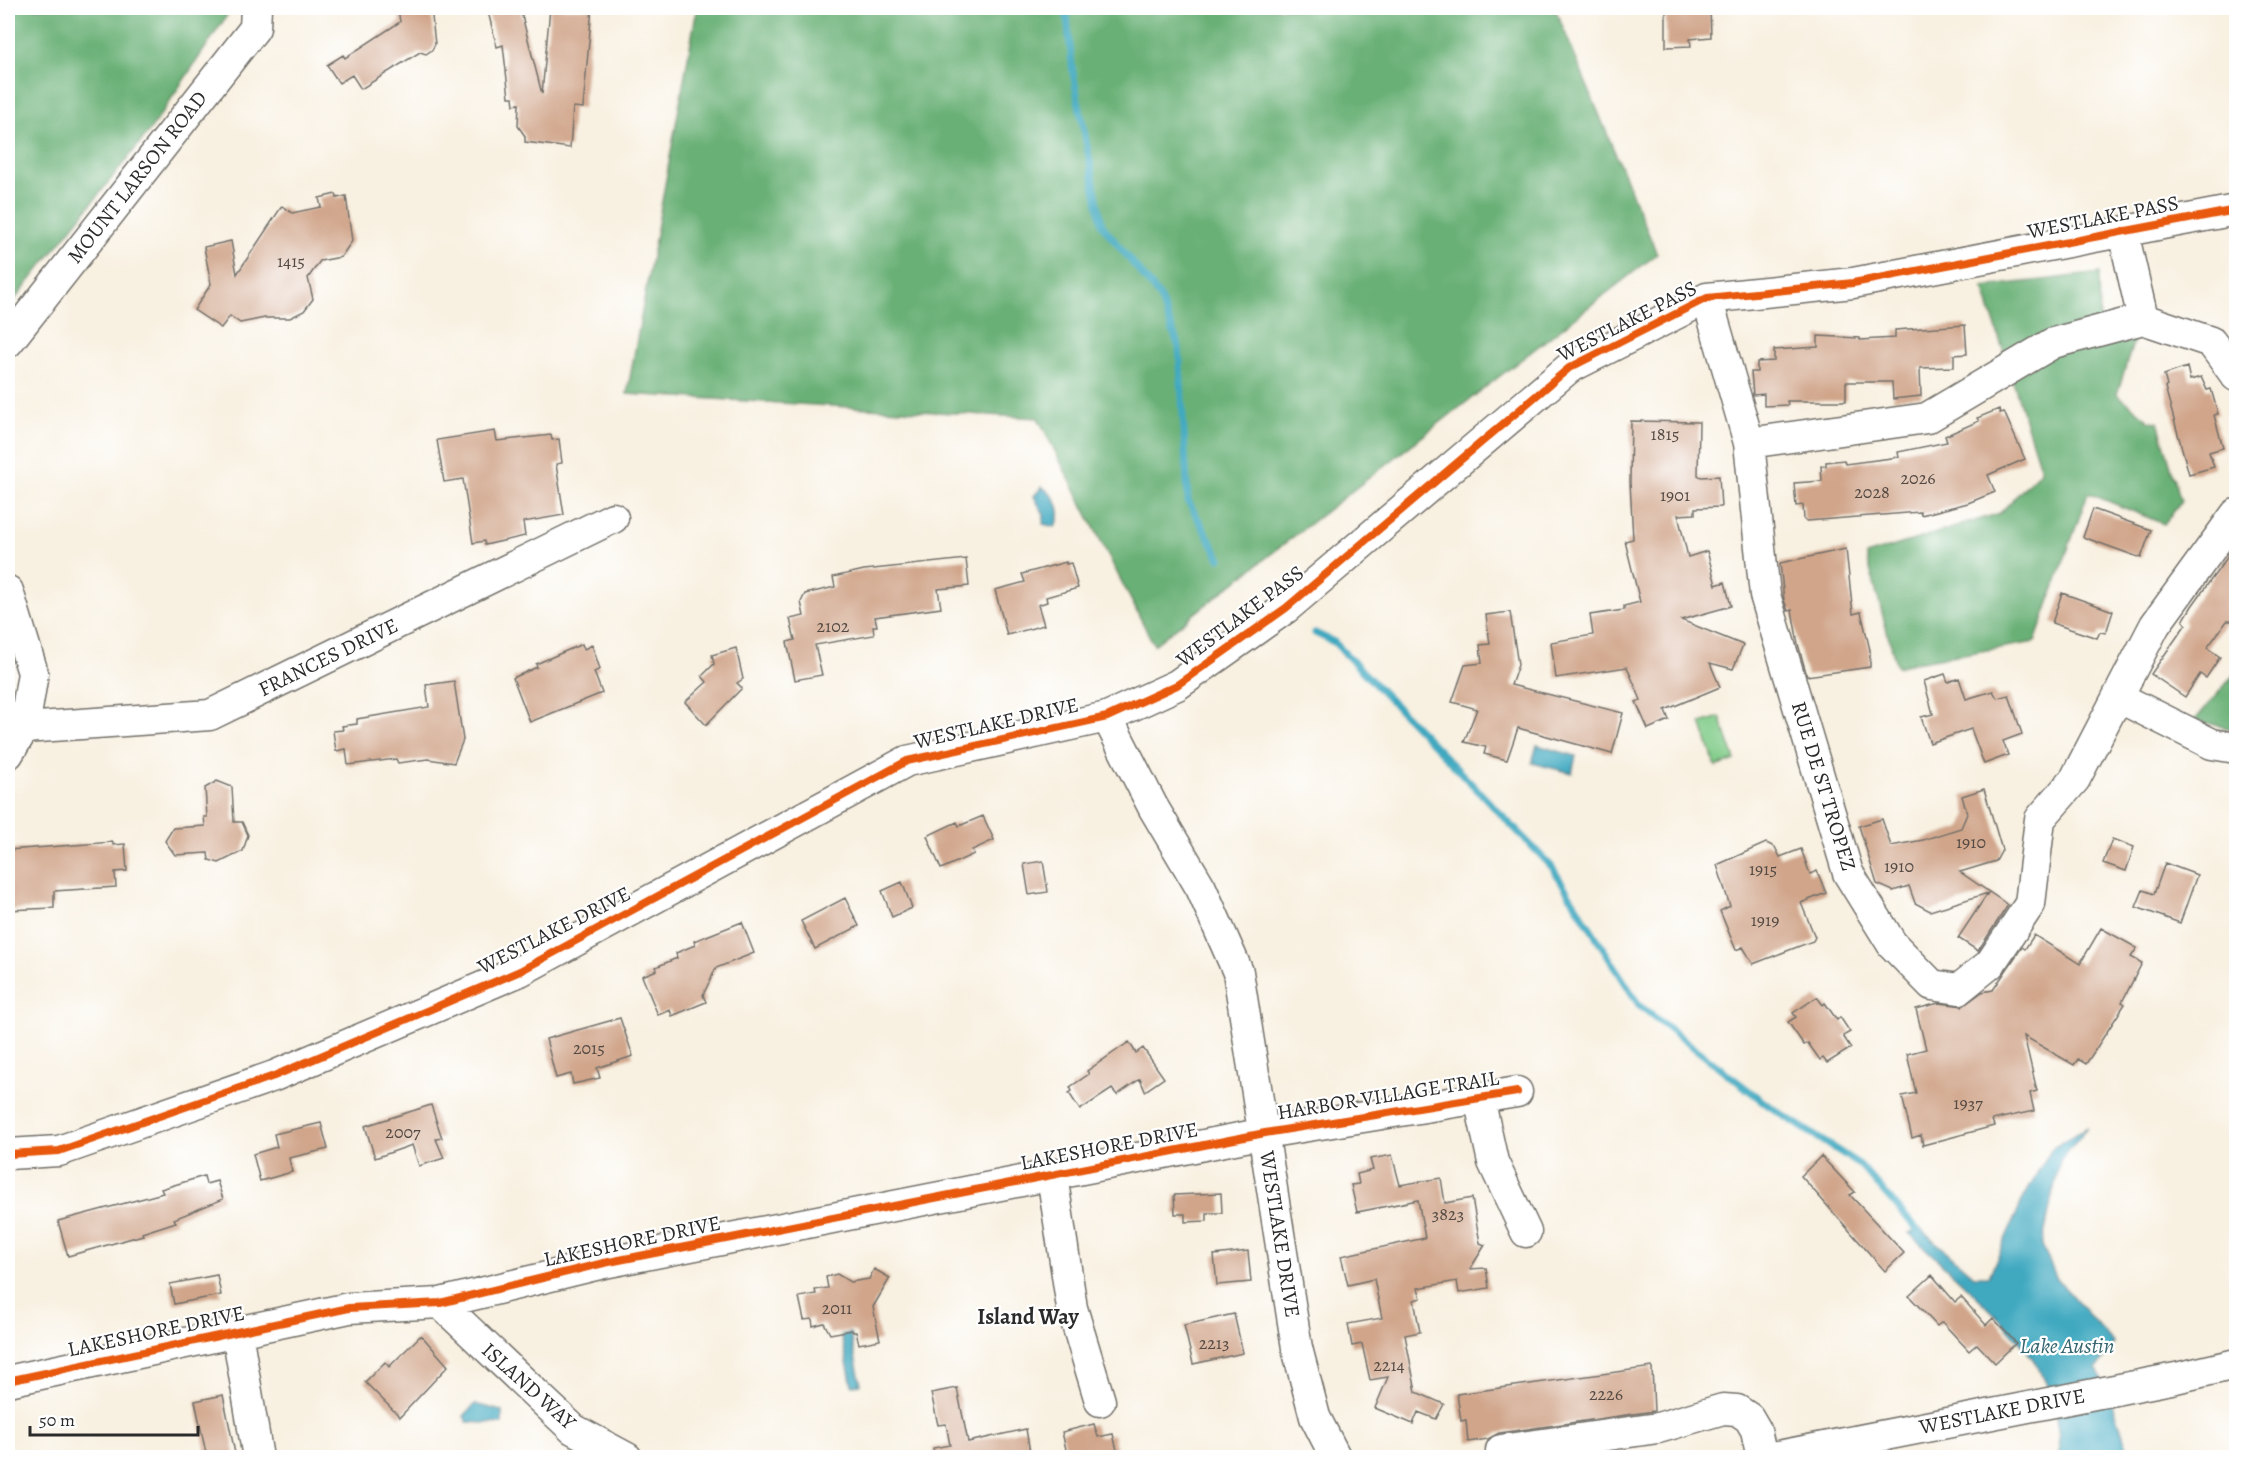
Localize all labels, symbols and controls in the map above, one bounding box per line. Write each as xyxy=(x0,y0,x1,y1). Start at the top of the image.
street label: MOUNT LARSON ROAD xyxy=(61,85,213,269)
street label: WESTLAKE PASS xyxy=(2024,189,2181,246)
house number: 1415 xyxy=(277,249,305,273)
street label: WESTLAKE PASS xyxy=(1551,274,1702,369)
house number: 1815 xyxy=(1651,422,1679,446)
house number: 2026 xyxy=(1900,466,1936,490)
house number: 2028 xyxy=(1854,480,1890,504)
house number: 1901 xyxy=(1660,483,1690,507)
street label: WESTLAKE PASS xyxy=(1170,559,1310,674)
street label: FRANCES DRIVE xyxy=(253,611,403,703)
house number: 2102 xyxy=(817,614,850,638)
street label: WESTLAKE DRIVE xyxy=(910,690,1081,756)
street label: RUE DE ST TROPEZ xyxy=(1785,698,1863,874)
house number: 1910 xyxy=(1956,830,1986,854)
house number: 1910 xyxy=(1884,854,1914,878)
house number: 1915 xyxy=(1749,857,1777,881)
street label: WESTLAKE DRIVE xyxy=(472,879,635,981)
house number: 1919 xyxy=(1751,908,1779,932)
house number: 2015 xyxy=(573,1036,605,1060)
street label: HARBOR VILLAGE TRAIL xyxy=(1275,1064,1501,1126)
house number: 1937 xyxy=(1953,1091,1983,1115)
street label: LAKESHORE DRIVE xyxy=(1018,1115,1200,1177)
house number: 2007 xyxy=(385,1120,421,1144)
street label: WESTLAKE DRIVE xyxy=(1253,1148,1307,1319)
house number: 3823 xyxy=(1432,1202,1464,1226)
street label: LAKESHORE DRIVE xyxy=(541,1209,723,1273)
house number: 2011 xyxy=(822,1296,852,1320)
street label: LAKESHORE DRIVE xyxy=(65,1299,247,1363)
district label: Island Way xyxy=(977,1302,1079,1332)
house number: 2213 xyxy=(1199,1331,1229,1355)
water label: Lake Austin xyxy=(2020,1331,2114,1361)
street label: ISLAND WAY xyxy=(476,1336,583,1436)
house number: 2214 xyxy=(1373,1353,1405,1377)
street label: WESTLAKE DRIVE xyxy=(1916,1381,2087,1441)
house number: 2226 xyxy=(1589,1382,1623,1406)
scale bar xyxy=(30,1399,198,1437)
text: 50 m xyxy=(39,1408,75,1432)

